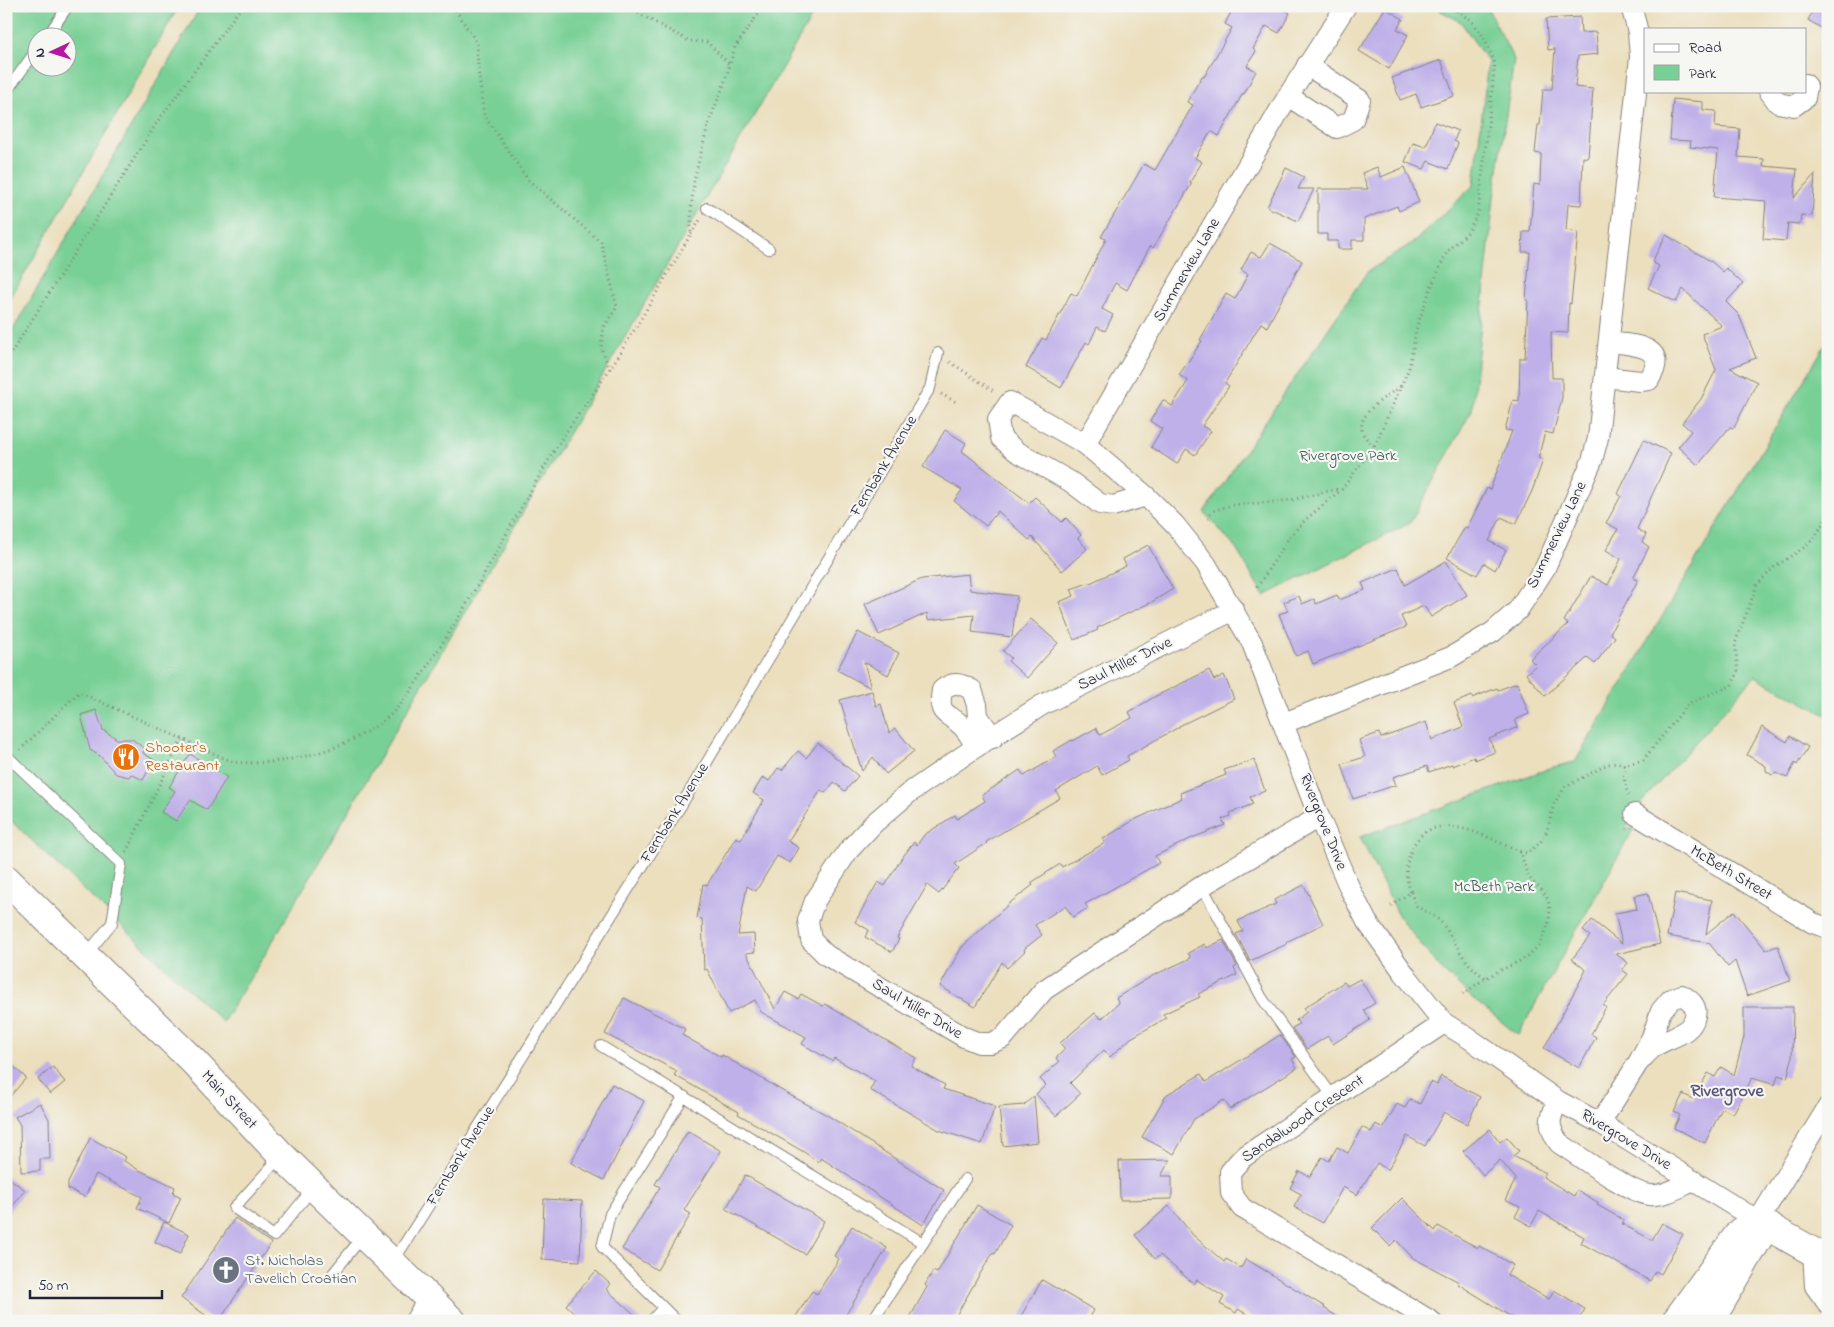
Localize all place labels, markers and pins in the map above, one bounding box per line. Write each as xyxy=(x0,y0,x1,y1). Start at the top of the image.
place label: Shooter's Restaurant xyxy=(145,736,220,778)
restaurant icon: Shooter's Restaurant xyxy=(111,742,141,772)
place label: St. Nicholas Tavelich Croatian xyxy=(245,1249,357,1291)
church icon: St. Nicholas Tavelich Croatian xyxy=(211,1255,241,1285)

